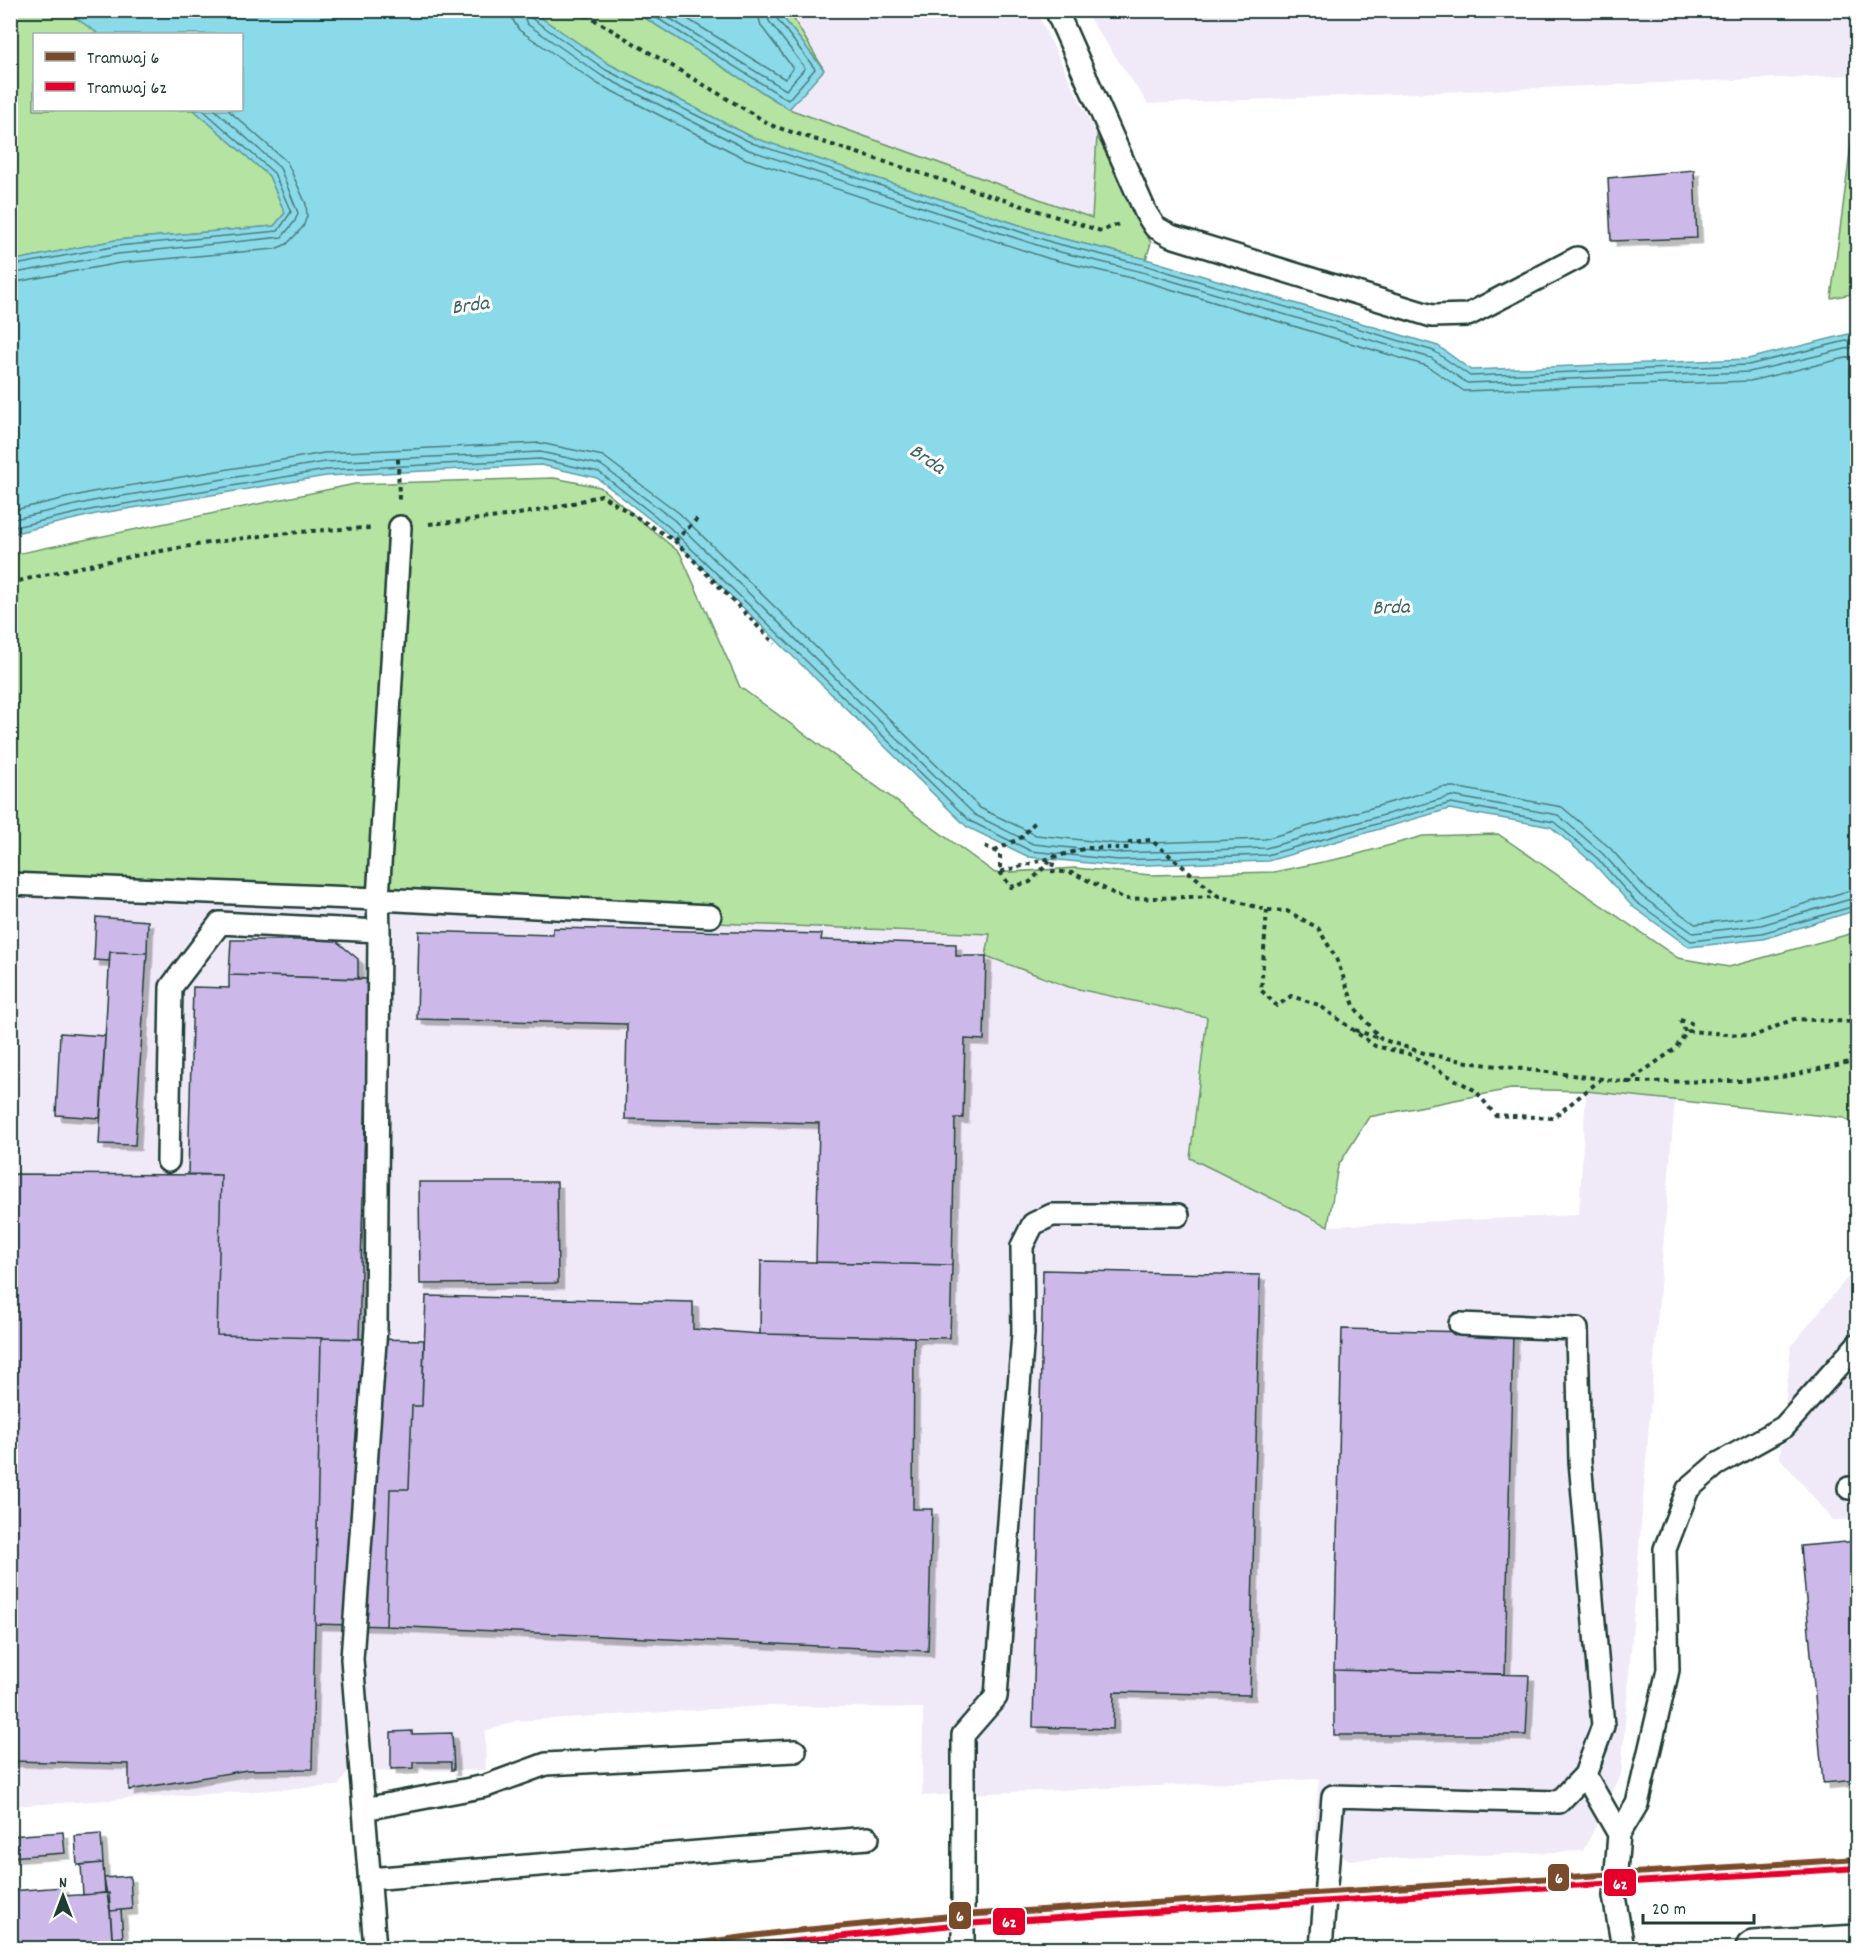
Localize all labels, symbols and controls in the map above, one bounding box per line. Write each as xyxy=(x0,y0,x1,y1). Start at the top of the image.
legend xyxy=(33,33,243,111)
text: Tramwaj 6 xyxy=(87,47,159,72)
text: Tramwaj 6z xyxy=(87,77,166,102)
water label: Brda xyxy=(450,289,492,324)
water label: Brda xyxy=(902,438,951,484)
water label: Brda xyxy=(1372,593,1411,625)
line badge: 6 xyxy=(1547,1863,1570,1892)
north arrow xyxy=(33,1866,93,1926)
text: 6 xyxy=(1555,1868,1563,1891)
line badge: 6z xyxy=(1603,1868,1637,1897)
text: N xyxy=(59,1872,67,1895)
text: 6z xyxy=(1613,1874,1628,1897)
scale bar xyxy=(1643,1887,1754,1925)
text: 20 m xyxy=(1652,1898,1686,1923)
line badge: 6 xyxy=(948,1901,972,1930)
text: 6 xyxy=(956,1906,964,1929)
line badge: 6z xyxy=(992,1907,1026,1936)
text: 6z xyxy=(1002,1912,1017,1935)

